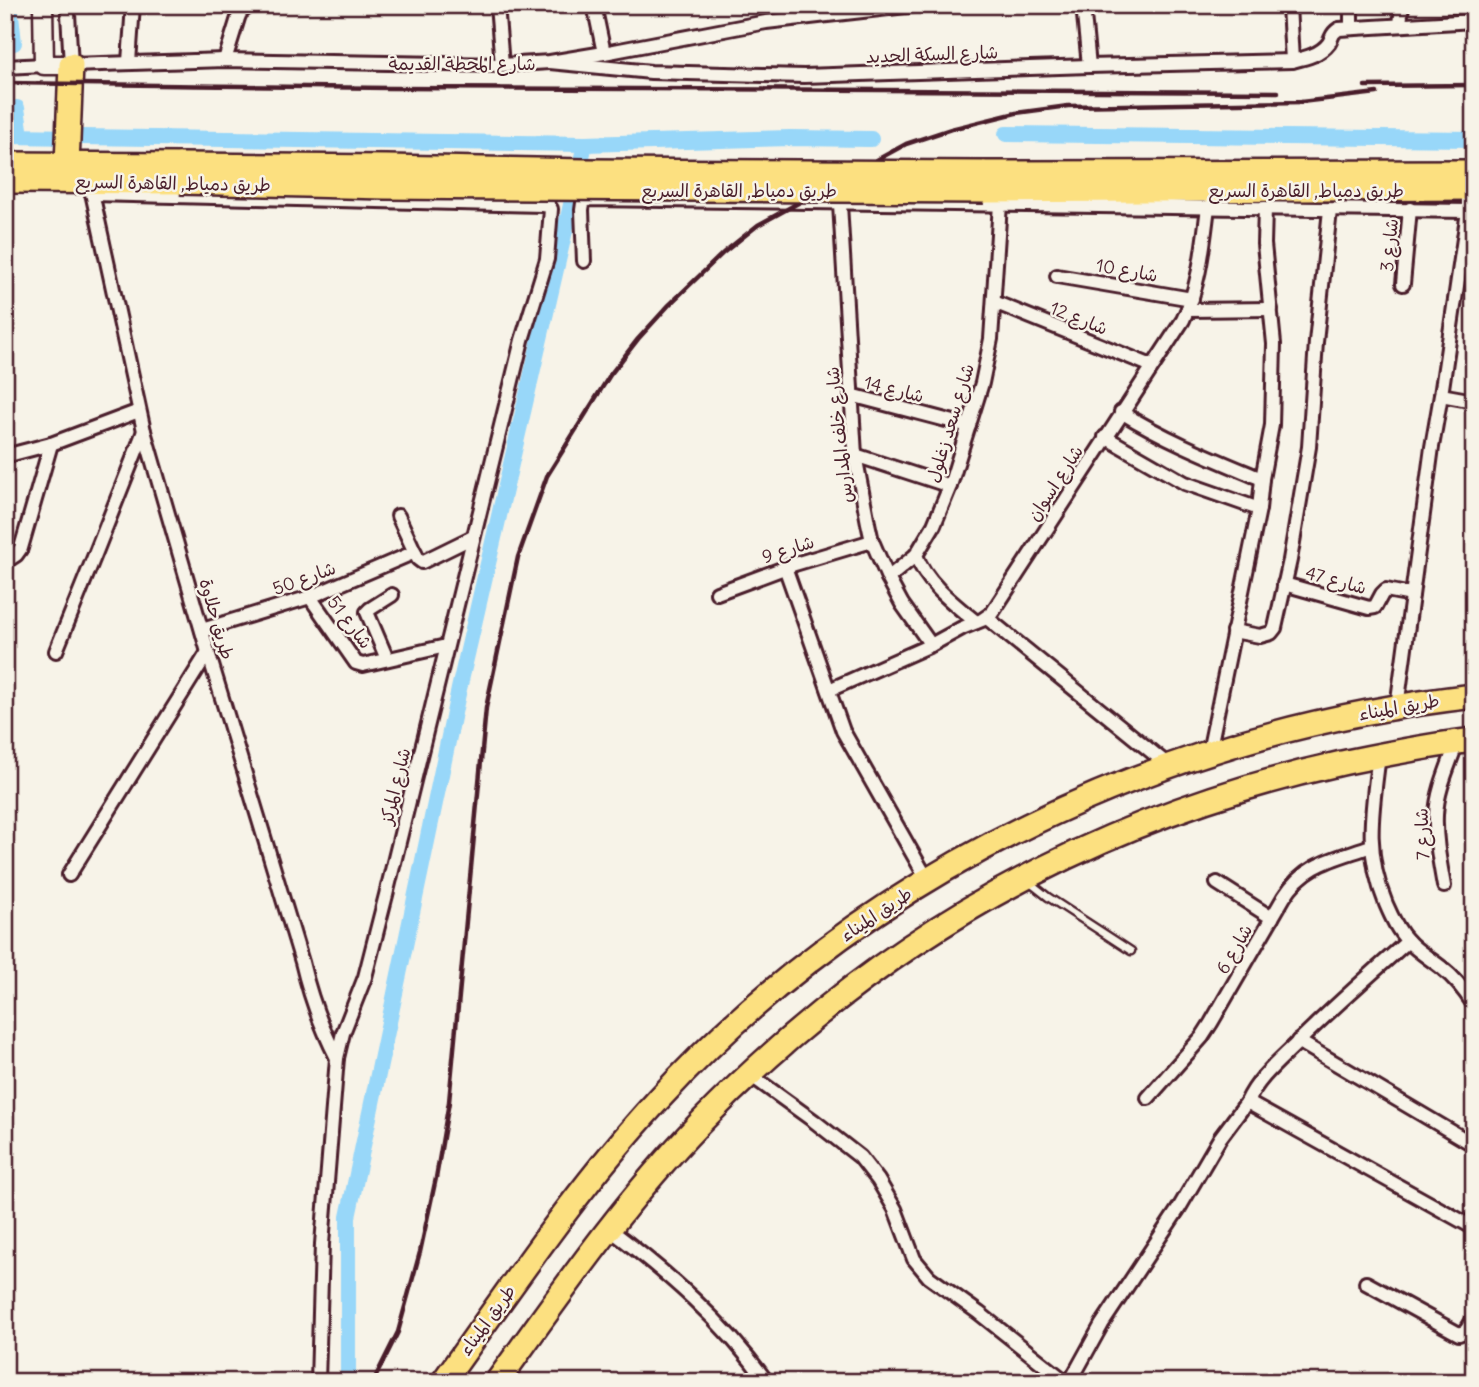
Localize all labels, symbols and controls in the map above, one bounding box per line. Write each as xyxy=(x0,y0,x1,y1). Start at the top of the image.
street label: شارع السكة الحديد xyxy=(865,40,999,69)
street label: شارع المحطة القديمة xyxy=(388,52,536,76)
street label: طريق دمياط, القاهرة السريع xyxy=(75,170,271,198)
street label: طريق دمياط, القاهرة السريع xyxy=(641,179,837,204)
street label: طريق دمياط, القاهرة السريع xyxy=(1208,179,1404,204)
street label: شارع 3 xyxy=(1375,217,1404,273)
street label: شارع 10 xyxy=(1094,253,1160,288)
street label: شارع 12 xyxy=(1046,296,1111,341)
street label: شارع سعد زغلول xyxy=(921,361,980,486)
street label: شارع خلف المدارس xyxy=(820,365,859,504)
street label: شارع 14 xyxy=(861,370,926,408)
street label: شارع اسوان xyxy=(1022,441,1089,526)
street label: شارع 9 xyxy=(759,530,817,569)
street label: شارع 50 xyxy=(269,556,339,601)
street label: شارع 47 xyxy=(1303,561,1369,600)
street label: طريق حلاوة xyxy=(194,576,240,662)
street label: شارع 51 xyxy=(322,591,377,654)
street label: طريق الميناء xyxy=(1357,689,1441,725)
street label: شارع المركز xyxy=(374,745,417,829)
street label: شارع 7 xyxy=(1410,808,1435,860)
street label: طريق الميناء xyxy=(836,882,916,946)
street label: شارع 6 xyxy=(1211,920,1258,978)
street label: طريق الميناء xyxy=(454,1280,520,1360)

